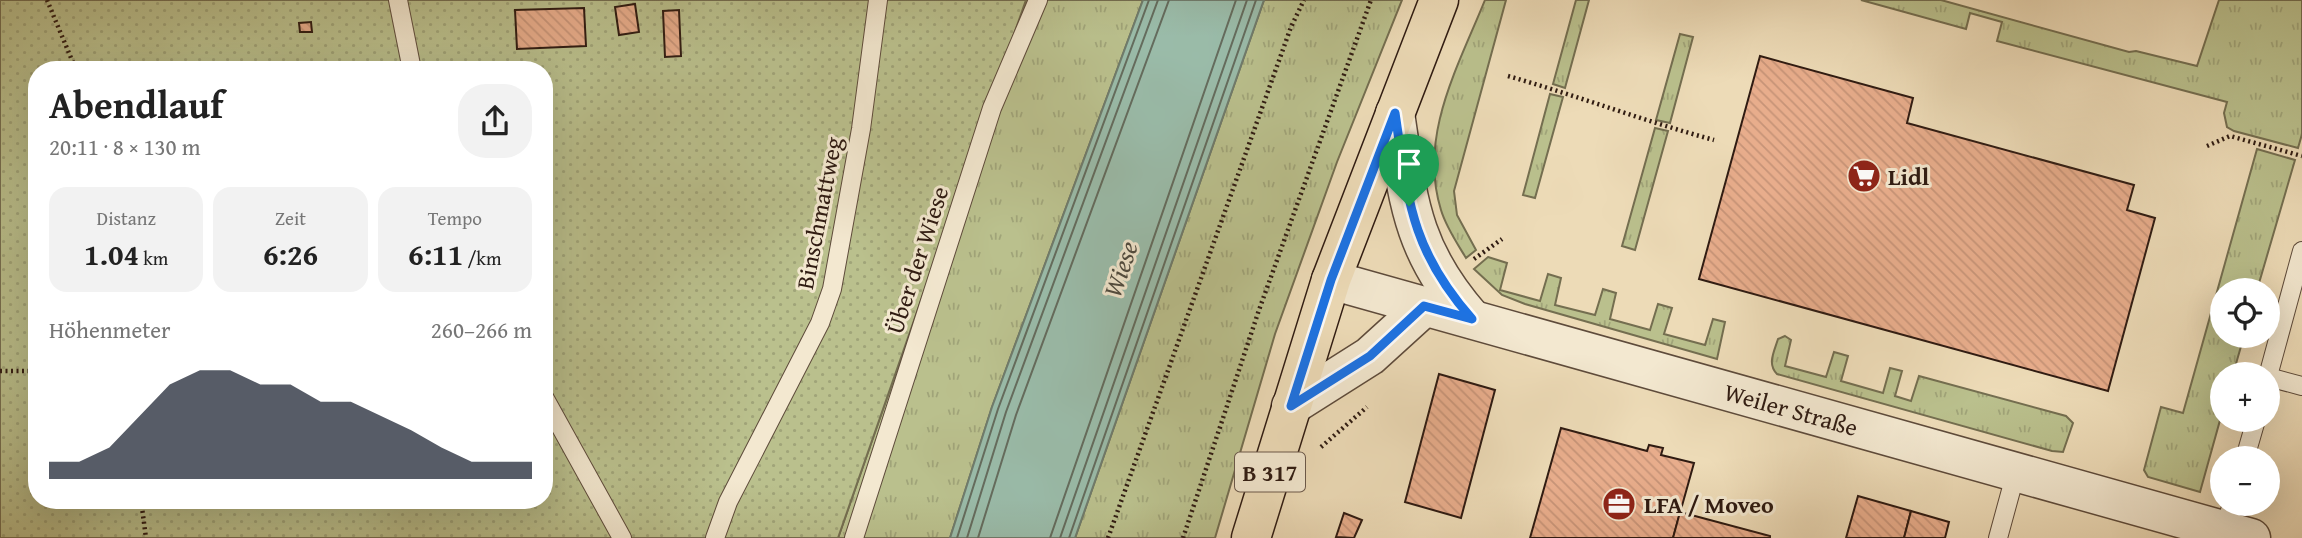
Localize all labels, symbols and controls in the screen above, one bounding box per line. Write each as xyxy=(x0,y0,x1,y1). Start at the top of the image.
text: Abendlauf xyxy=(49,76,223,132)
button: share xyxy=(458,84,532,158)
text: 20:11 · 8 × 130 m xyxy=(49,130,201,163)
street label: Binschmattweg xyxy=(787,134,851,292)
pin xyxy=(1379,134,1439,206)
icon: arrive xyxy=(1390,145,1428,183)
supermarket icon: Lidl xyxy=(1845,157,1883,195)
place label: Lidl xyxy=(1888,159,1930,194)
street label: Über der Wiese xyxy=(877,182,957,338)
text: Distanz xyxy=(97,204,156,232)
text: Zeit xyxy=(275,204,306,232)
text: Tempo xyxy=(428,204,482,232)
text: 1.04 xyxy=(84,232,139,276)
text: 6:26 xyxy=(263,232,318,276)
text: 6:11 xyxy=(408,232,463,276)
water label: Wiese xyxy=(1092,236,1148,302)
text: km xyxy=(139,244,168,272)
text: /km xyxy=(463,244,502,272)
map controls xyxy=(2210,278,2280,516)
button: locate xyxy=(2210,278,2280,348)
text: Höhenmeter xyxy=(49,313,171,346)
text: 260–266 m xyxy=(431,313,532,346)
button: + xyxy=(2210,362,2280,432)
street label: Weiler Straße xyxy=(1720,374,1862,444)
button: − xyxy=(2210,446,2280,516)
road number: B 317 xyxy=(1235,452,1305,492)
office icon: LFA / Moveo xyxy=(1600,485,1638,523)
place label: LFA / Moveo xyxy=(1644,487,1774,522)

